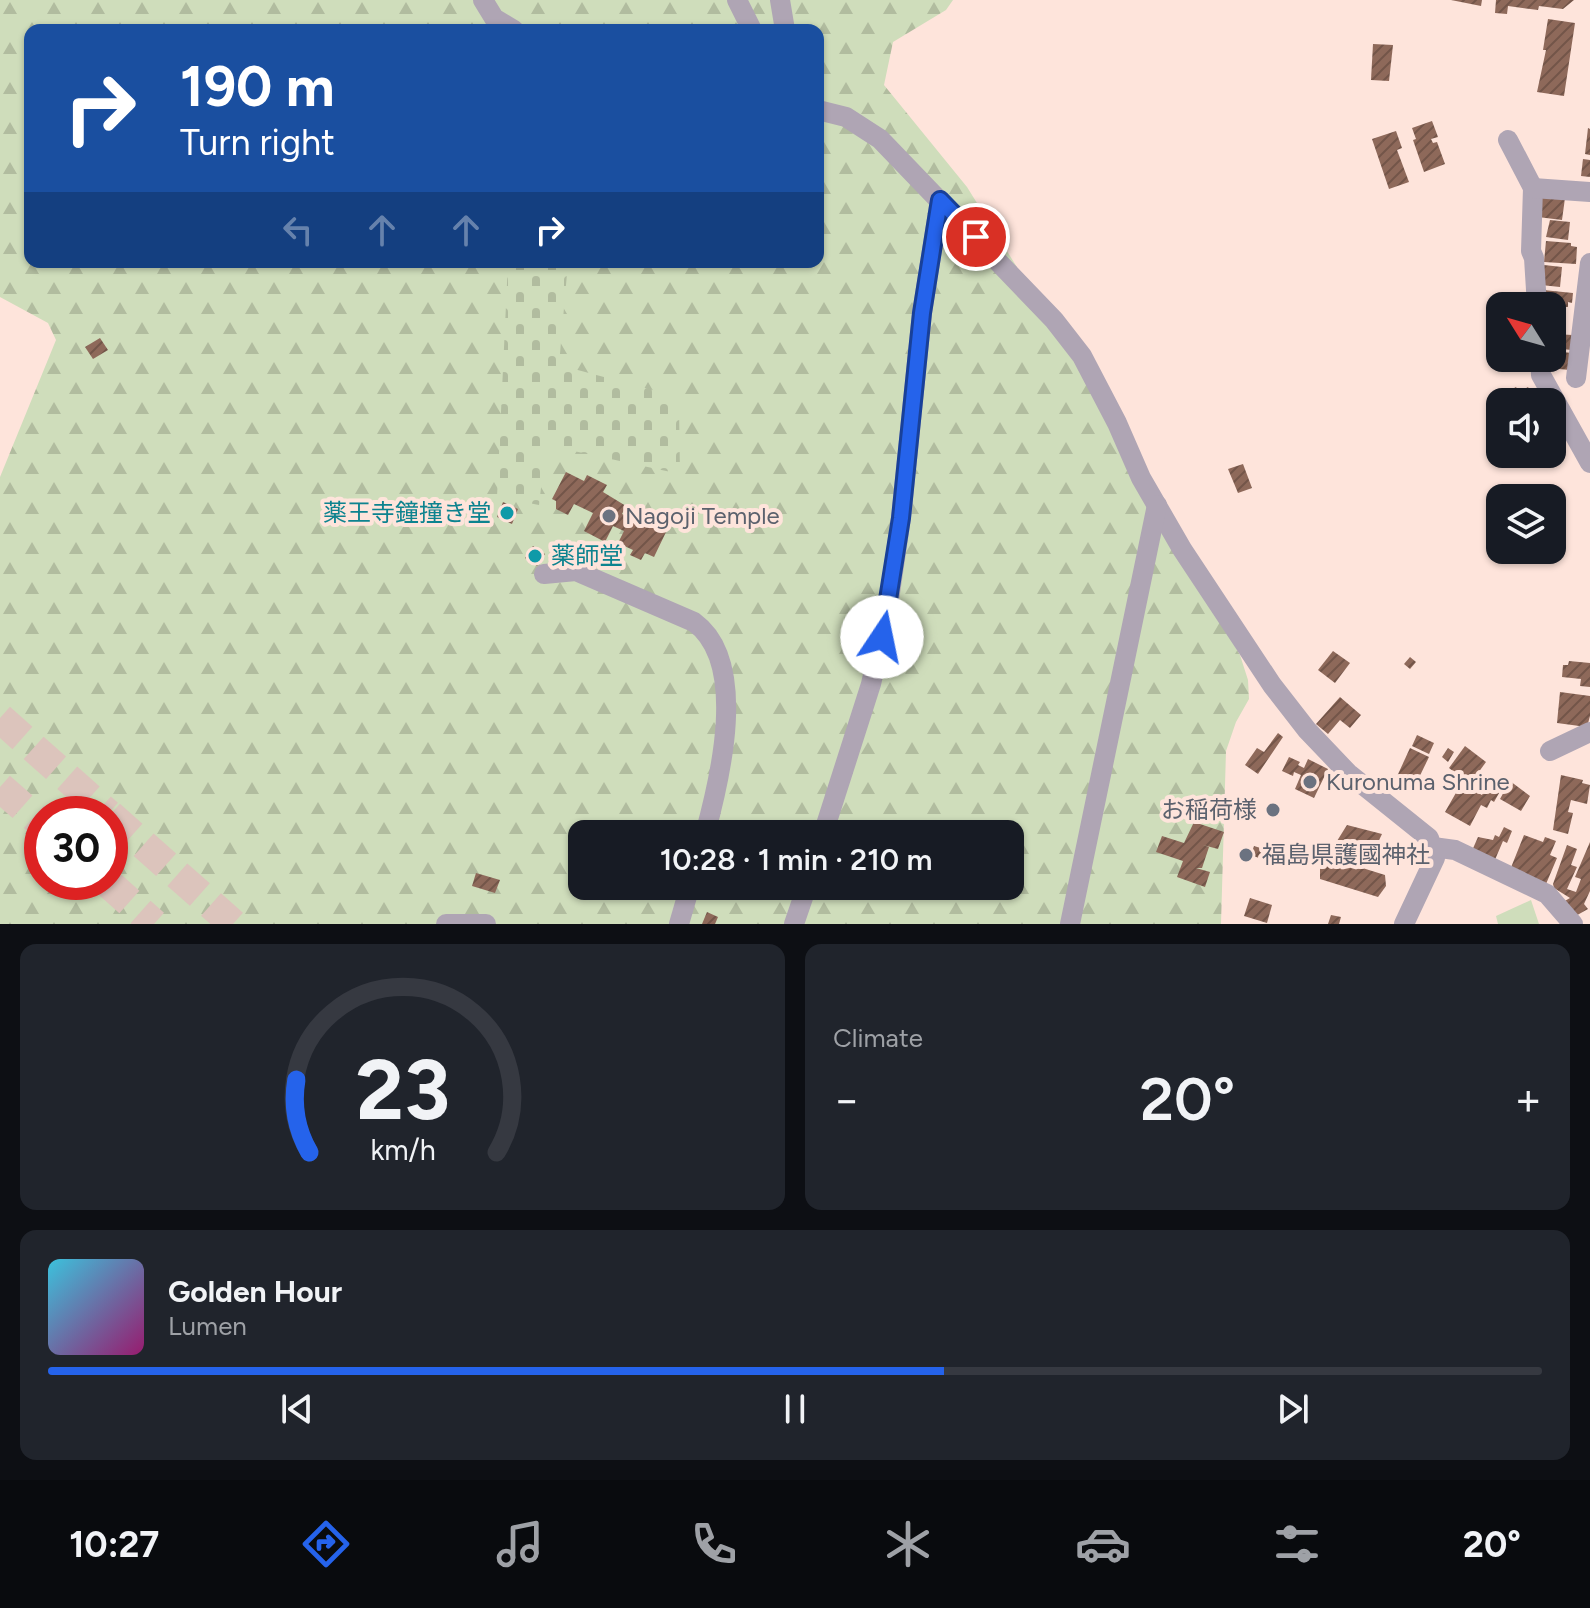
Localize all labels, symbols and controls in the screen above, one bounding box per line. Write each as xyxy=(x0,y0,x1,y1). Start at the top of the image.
text: 190 m xyxy=(180,53,335,120)
icon: right xyxy=(48,56,152,160)
text: Turn right xyxy=(180,121,335,164)
pin xyxy=(942,203,1010,271)
icon: left xyxy=(276,208,320,252)
icon: ahead xyxy=(360,208,404,252)
icon: ahead xyxy=(444,208,488,252)
icon: right xyxy=(528,208,572,252)
icon: arrive xyxy=(954,215,998,259)
north arrow xyxy=(1486,292,1566,372)
map controls xyxy=(1486,292,1566,564)
button: sound xyxy=(1486,388,1566,468)
button: layers xyxy=(1486,484,1566,564)
place label: 薬王寺鐘撞き堂 xyxy=(323,498,491,527)
place label: Nagoji Temple xyxy=(625,501,780,530)
marker: 薬王寺鐘撞き堂 xyxy=(498,504,516,522)
marker: Nagoji Temple xyxy=(600,507,618,525)
place label: 薬師堂 xyxy=(551,541,623,570)
marker: 薬師堂 xyxy=(526,547,544,565)
position arrow xyxy=(840,595,924,679)
place label: Kuronuma Shrine xyxy=(1326,767,1510,796)
marker: Kuronuma Shrine xyxy=(1301,773,1319,791)
place label: お稲荷様 xyxy=(1161,795,1257,824)
speed limit sign: 30 xyxy=(24,796,128,900)
marker: お稲荷様 xyxy=(1264,801,1282,819)
place label: 福島県護國神社 xyxy=(1262,840,1430,869)
text: 10:28 · 1 min · 210 m xyxy=(660,841,932,878)
marker: 福島県護國神社 xyxy=(1237,846,1255,864)
text: Climate xyxy=(833,1022,923,1054)
text: 23 xyxy=(355,1040,450,1140)
text: 20° xyxy=(1140,1063,1235,1135)
text: − xyxy=(833,1073,860,1126)
text: + xyxy=(1515,1073,1542,1126)
text: km/h xyxy=(370,1133,435,1167)
text: Golden Hour xyxy=(168,1273,342,1310)
text: Lumen xyxy=(168,1310,247,1342)
icon: previous xyxy=(275,1387,319,1431)
icon: pause xyxy=(773,1387,817,1431)
icon: next xyxy=(1271,1387,1315,1431)
icon: directions xyxy=(298,1516,354,1572)
icon: music xyxy=(492,1516,548,1572)
icon: phone xyxy=(686,1516,742,1572)
icon: climate xyxy=(880,1516,936,1572)
icon: car xyxy=(1075,1516,1131,1572)
icon: filters xyxy=(1269,1516,1325,1572)
text: 10:27 xyxy=(69,1523,159,1566)
text: 20° xyxy=(1463,1523,1521,1566)

